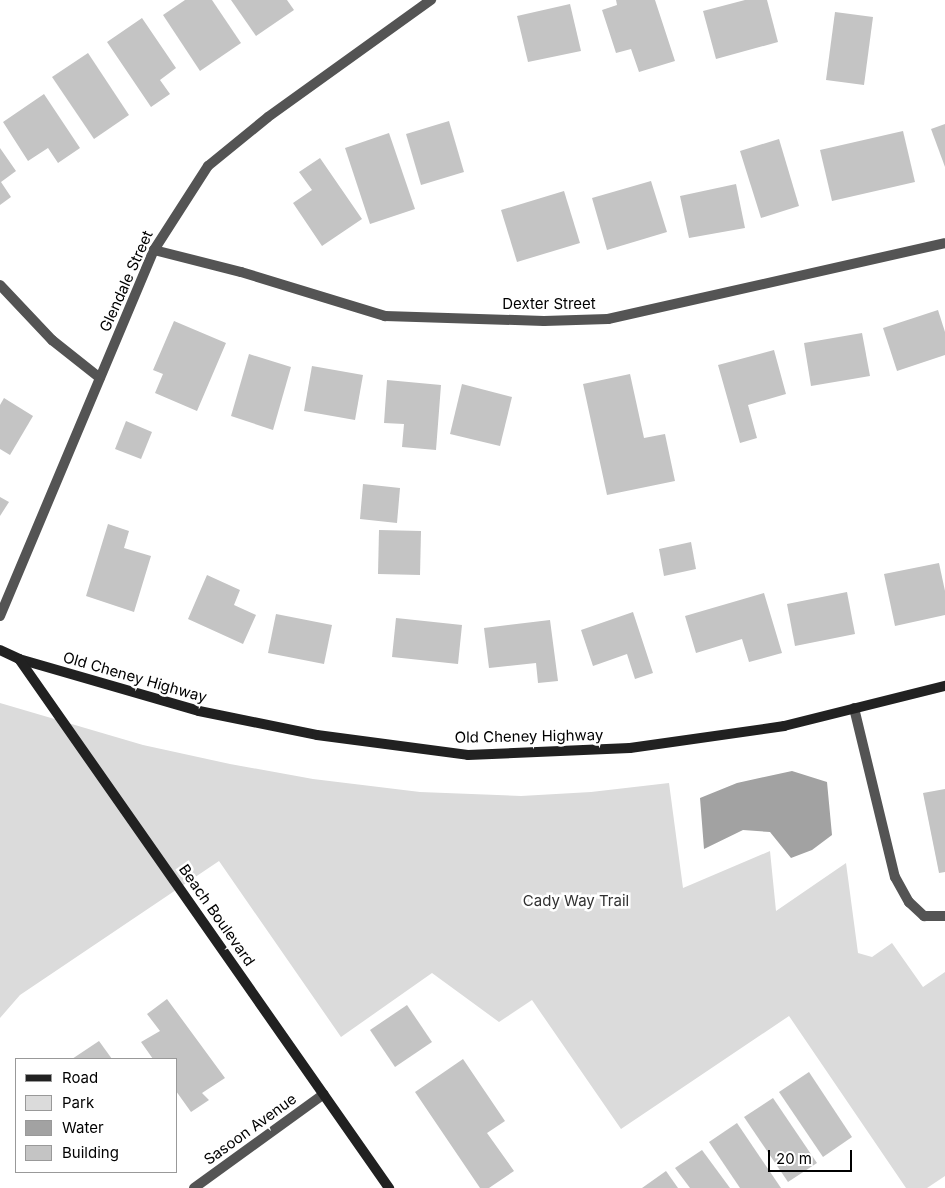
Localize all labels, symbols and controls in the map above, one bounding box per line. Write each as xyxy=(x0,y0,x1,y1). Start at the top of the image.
street label: Glendale Street xyxy=(96,228,156,334)
street label: Dexter Street xyxy=(502,295,596,313)
street label: Old Cheney Highway xyxy=(61,648,209,706)
street label: Old Cheney Highway xyxy=(454,726,604,746)
street label: Beach Boulevard xyxy=(175,861,259,969)
park label: Cady Way Trail xyxy=(523,892,629,910)
legend xyxy=(15,1058,178,1173)
text: Road xyxy=(62,1068,98,1087)
street label: Sasoon Avenue xyxy=(200,1089,300,1169)
text: Park xyxy=(62,1093,94,1112)
text: Water xyxy=(62,1118,104,1137)
scale bar xyxy=(770,1140,854,1172)
text: Building xyxy=(62,1143,119,1162)
text: 20 m xyxy=(776,1149,812,1168)

